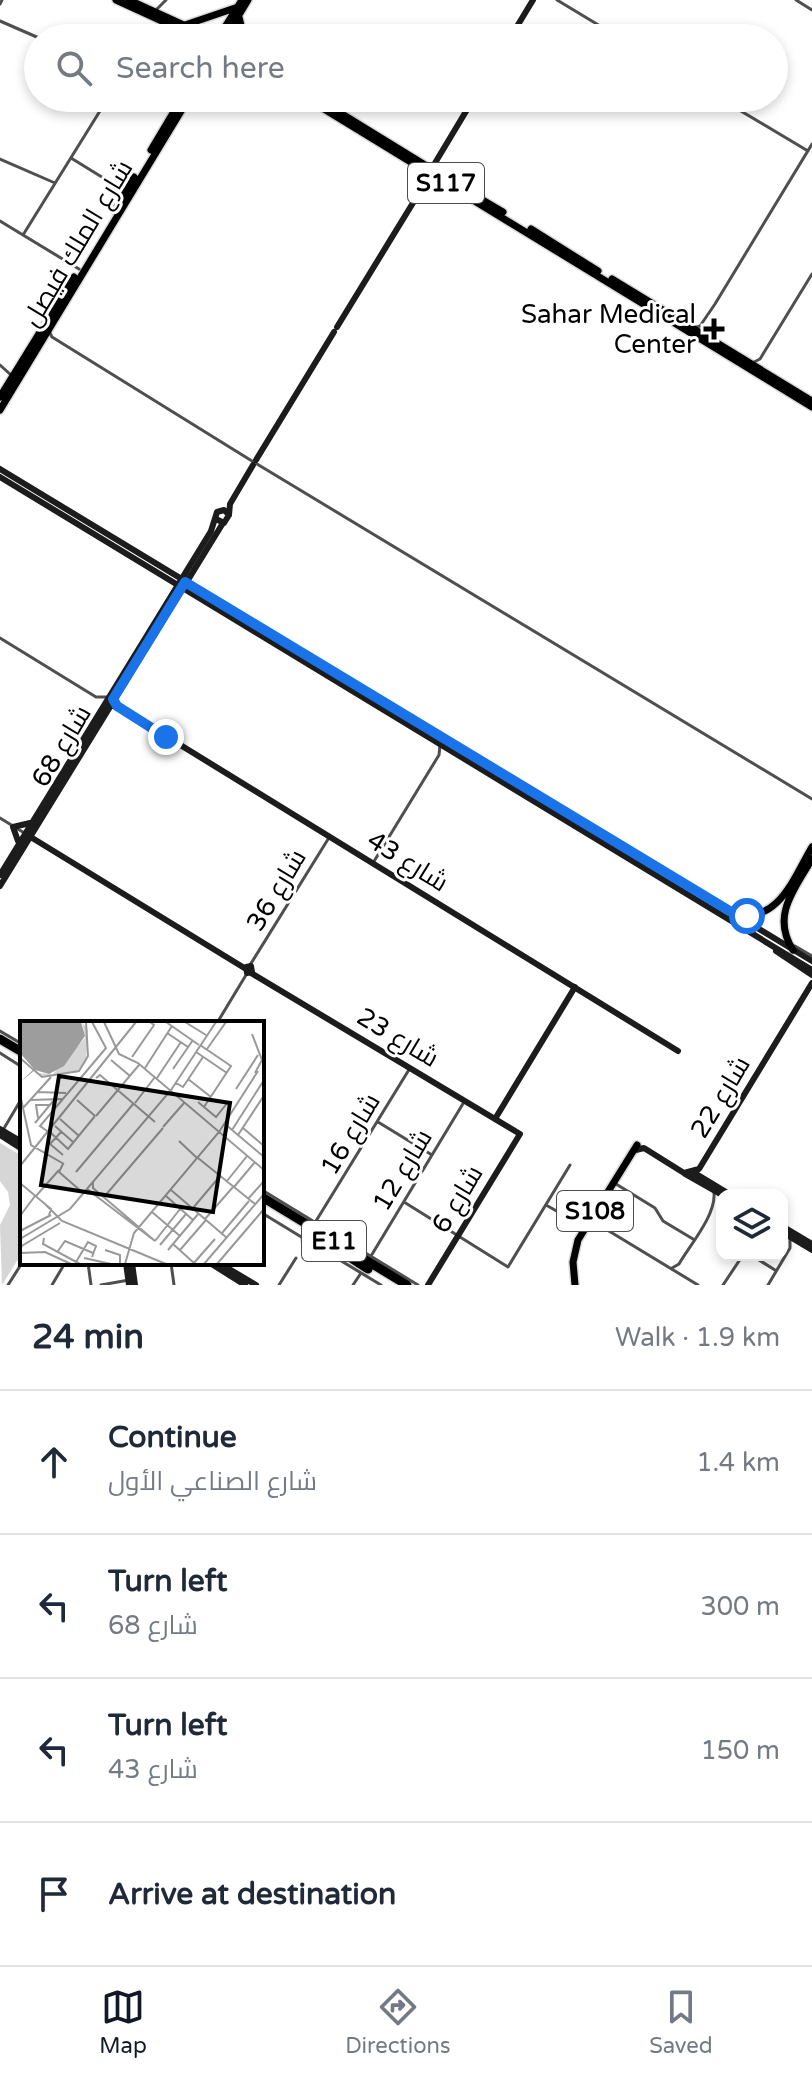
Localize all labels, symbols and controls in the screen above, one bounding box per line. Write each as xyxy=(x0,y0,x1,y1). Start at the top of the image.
search box xyxy=(24,24,788,112)
icon: search xyxy=(52,46,96,90)
text: Search here xyxy=(116,50,285,87)
street label: شارع الملك فيصل xyxy=(16,154,140,333)
road number: S117 xyxy=(408,163,484,203)
place label: Sahar Medical Center xyxy=(521,299,696,360)
marker: Sahar Medical Center xyxy=(703,318,725,340)
street label: شارع 68 xyxy=(25,700,99,793)
route end xyxy=(148,719,184,755)
street label: شارع 43 xyxy=(361,824,454,899)
street label: شارع 36 xyxy=(240,844,314,937)
route start xyxy=(729,898,765,934)
street label: شارع 23 xyxy=(351,1001,444,1075)
inset map xyxy=(20,1021,264,1265)
street label: شارع 22 xyxy=(684,1051,758,1144)
street label: شارع 16 xyxy=(314,1088,388,1181)
street label: شارع 12 xyxy=(366,1124,440,1217)
street label: شارع 6 xyxy=(425,1160,490,1239)
map controls xyxy=(716,1189,788,1261)
button: layers xyxy=(716,1189,788,1261)
road number: S108 xyxy=(557,1191,633,1231)
road number: E11 xyxy=(302,1221,366,1261)
text: 24 min xyxy=(32,1317,144,1358)
text: Walk · 1.9 km xyxy=(615,1322,780,1353)
text: Continue xyxy=(108,1419,237,1456)
icon: ahead xyxy=(32,1440,76,1484)
text: 1.4 km xyxy=(696,1447,780,1478)
text: شارع الصناعي الأول xyxy=(108,1466,317,1497)
text: Turn left xyxy=(108,1563,227,1600)
icon: left xyxy=(32,1584,76,1628)
text: 300 m xyxy=(700,1591,780,1622)
text: شارع 68 xyxy=(108,1610,198,1641)
text: Turn left xyxy=(108,1707,227,1744)
icon: left xyxy=(32,1728,76,1772)
text: 150 m xyxy=(700,1735,780,1766)
text: شارع 43 xyxy=(108,1754,198,1785)
icon: arrive xyxy=(32,1872,76,1916)
text: Arrive at destination xyxy=(108,1876,396,1913)
tab: Map xyxy=(99,1985,147,2059)
tab: Directions xyxy=(345,1985,451,2059)
tab: Saved xyxy=(649,1985,713,2059)

